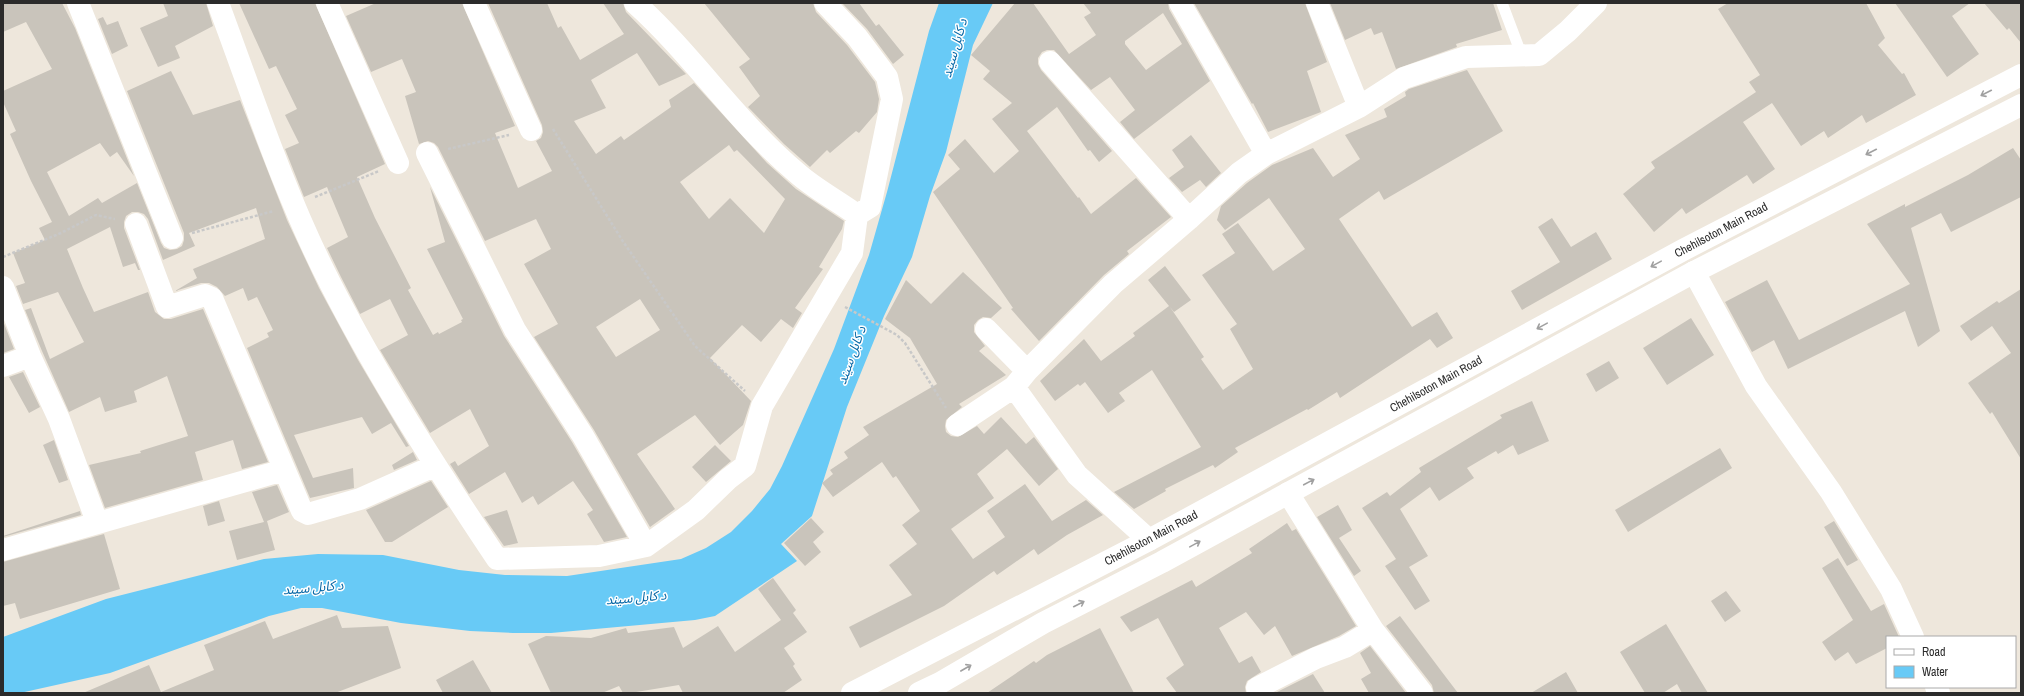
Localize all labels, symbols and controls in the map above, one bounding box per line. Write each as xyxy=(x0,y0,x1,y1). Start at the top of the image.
water label: د کابل سيند xyxy=(938,16,971,80)
one-way arrow xyxy=(1980,90,1992,97)
one-way arrow xyxy=(1865,149,1877,157)
street label: Chehilsoton Main Road xyxy=(1672,199,1770,261)
one-way arrow xyxy=(1650,261,1662,269)
water label: د کابل سيند xyxy=(833,323,870,387)
one-way arrow xyxy=(1536,323,1548,331)
street label: Chehilsoton Main Road xyxy=(1387,352,1485,416)
one-way arrow xyxy=(1303,477,1315,485)
street label: Chehilsoton Main Road xyxy=(1102,507,1200,569)
one-way arrow xyxy=(1188,540,1200,548)
water label: د کابل سيند xyxy=(282,576,345,599)
water label: د کابل سيند xyxy=(605,586,668,609)
one-way arrow xyxy=(1073,600,1085,607)
legend xyxy=(1886,636,2016,688)
text: Road xyxy=(1922,644,1946,660)
one-way arrow xyxy=(960,663,972,671)
text: Water xyxy=(1922,664,1949,680)

